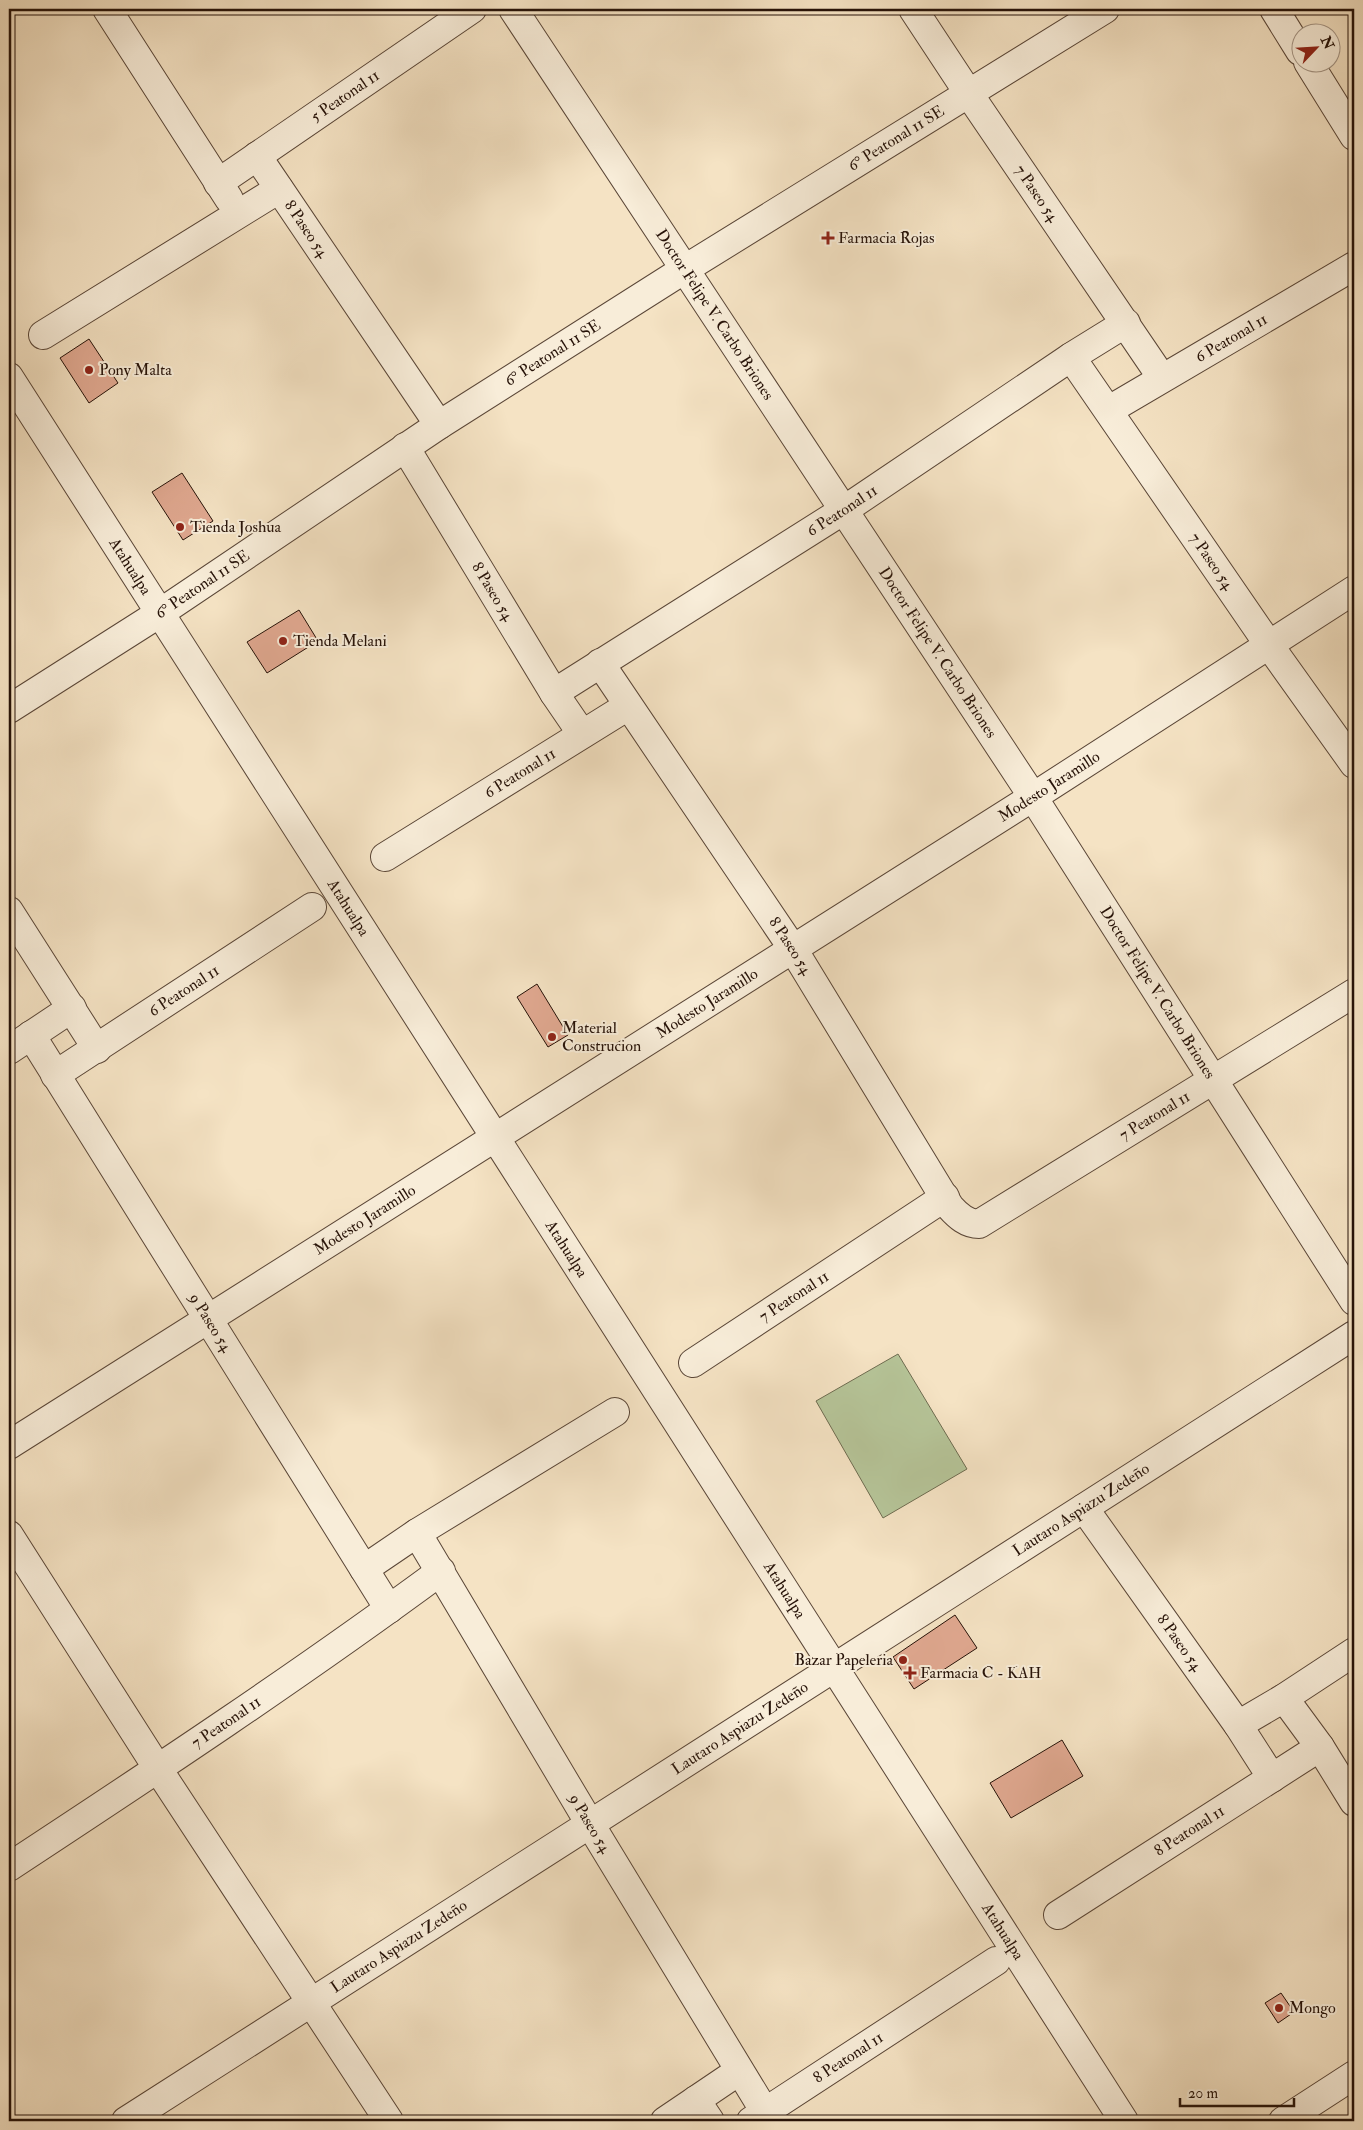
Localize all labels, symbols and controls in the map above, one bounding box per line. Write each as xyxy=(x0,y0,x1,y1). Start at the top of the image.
north arrow xyxy=(1290,22,1340,72)
text: N xyxy=(1317,33,1338,52)
street label: 5 Peatonal 11 xyxy=(307,65,383,127)
street label: 6° Peatonal 11 SE xyxy=(844,101,948,176)
street label: 7 Paseo 54 xyxy=(1010,161,1064,227)
street label: 8 Paseo 54 xyxy=(280,196,334,263)
street label: Doctor Felipe V. Carbo Briones xyxy=(651,225,778,404)
place label: Farmacia Rojas xyxy=(838,228,935,248)
marker: Farmacia Rojas xyxy=(822,232,834,244)
street label: 6 Peatonal 11 xyxy=(1192,309,1271,367)
street label: 6° Peatonal 11 SE xyxy=(501,315,604,391)
place label: Pony Malta xyxy=(99,360,172,380)
marker: Pony Malta xyxy=(83,364,95,376)
street label: 6 Peatonal 11 xyxy=(803,480,881,541)
place label: Tienda Joshua xyxy=(190,517,281,538)
marker: Tienda Joshua xyxy=(174,521,186,533)
street label: 7 Paseo 54 xyxy=(1185,529,1239,595)
street label: Atahualpa xyxy=(104,533,156,599)
street label: 6° Peatonal 11 SE xyxy=(151,546,253,623)
street label: 8 Paseo 54 xyxy=(467,559,519,626)
street label: Doctor Felipe V. Carbo Briones xyxy=(874,563,1001,742)
place label: Tienda Melani xyxy=(293,631,387,651)
marker: Tienda Melani xyxy=(277,635,289,647)
street label: 6 Peatonal 11 xyxy=(481,743,559,803)
street label: Modesto Jaramillo xyxy=(994,746,1104,826)
street label: Atahualpa xyxy=(322,875,374,940)
street label: Doctor Felipe V. Carbo Briones xyxy=(1095,903,1220,1083)
street label: 8 Paseo 54 xyxy=(764,913,817,980)
street label: 6 Peatonal 11 xyxy=(145,960,223,1021)
street label: Modesto Jaramillo xyxy=(652,963,762,1043)
place label: Material Construcion xyxy=(562,1018,641,1056)
marker: Material Construcion xyxy=(546,1031,558,1043)
street label: 7 Peatonal 11 xyxy=(1116,1086,1194,1145)
street label: Modesto Jaramillo xyxy=(310,1180,420,1260)
street label: Atahualpa xyxy=(540,1216,592,1282)
street label: 7 Peatonal 11 xyxy=(755,1266,833,1327)
street label: 9 Paseo 54 xyxy=(184,1289,237,1357)
street label: Lautaro Aspiazu Zedeño xyxy=(1009,1458,1153,1561)
street label: Atahualpa xyxy=(758,1557,811,1623)
street label: 8 Paseo 54 xyxy=(1153,1610,1207,1676)
place label: Bazar Papeleria xyxy=(794,1650,893,1671)
marker: Bazar Papeleria xyxy=(897,1654,909,1666)
place label: Farmacia C - KAH xyxy=(920,1663,1041,1683)
marker: Farmacia C - KAH xyxy=(904,1667,916,1679)
street label: Lautaro Aspiazu Zedeño xyxy=(668,1677,812,1779)
street label: 7 Peatonal 11 xyxy=(188,1692,265,1753)
street label: 9 Paseo 54 xyxy=(564,1789,616,1858)
street label: 8 Peatonal 11 xyxy=(1150,1801,1228,1861)
street label: Lautaro Aspiazu Zedeño xyxy=(327,1895,471,1997)
street label: Atahualpa xyxy=(977,1898,1029,1964)
place label: Mongo xyxy=(1289,1998,1336,2018)
marker: Mongo xyxy=(1273,2002,1285,2014)
street label: 8 Peatonal 11 xyxy=(809,2027,887,2088)
scale bar xyxy=(1180,2075,1294,2107)
text: 20 m xyxy=(1188,2084,1218,2103)

